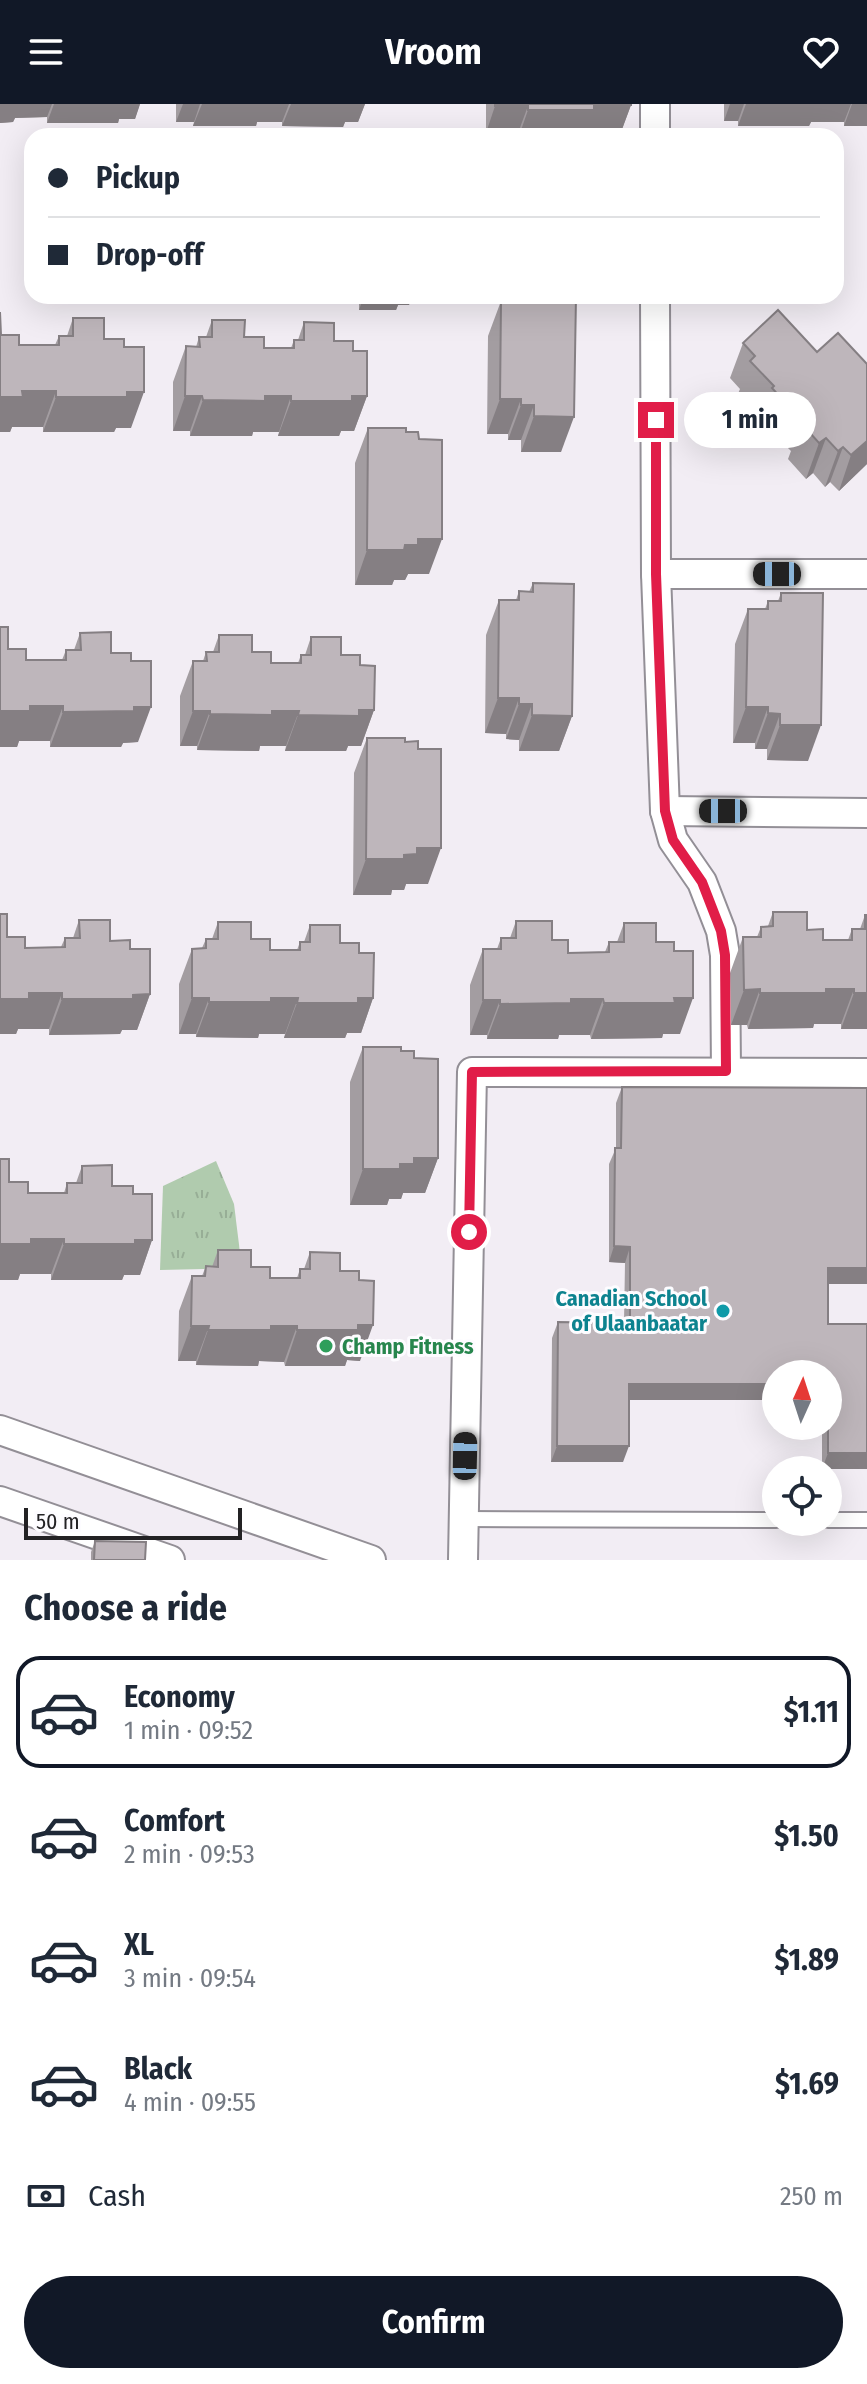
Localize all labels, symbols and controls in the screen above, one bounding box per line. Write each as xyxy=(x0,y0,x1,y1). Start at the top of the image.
icon: menu xyxy=(24,30,68,74)
text: Vroom xyxy=(385,30,482,74)
icon: heart xyxy=(799,30,843,74)
text: Pickup xyxy=(96,160,180,196)
text: Drop-off xyxy=(96,237,203,273)
callout: 1 min xyxy=(684,392,816,448)
route end xyxy=(638,402,674,438)
text: 1 min xyxy=(722,404,778,435)
car xyxy=(753,562,801,586)
car xyxy=(699,799,747,823)
route start xyxy=(451,1214,487,1250)
place label: Canadian School of Ulaanbaatar xyxy=(556,1285,708,1337)
marker: Canadian School of Ulaanbaatar xyxy=(714,1302,732,1320)
place label: Champ Fitness xyxy=(342,1333,474,1360)
marker: Champ Fitness xyxy=(317,1337,335,1355)
north arrow xyxy=(762,1360,842,1440)
map controls xyxy=(762,1360,842,1536)
car xyxy=(453,1432,477,1480)
button: locate xyxy=(762,1456,842,1536)
scale bar xyxy=(24,1504,242,1540)
text: 50 m xyxy=(36,1508,80,1535)
text: Choose a ride xyxy=(24,1586,227,1630)
icon: car xyxy=(28,1676,100,1748)
text: Economy xyxy=(124,1679,235,1715)
text: $1.11 xyxy=(784,1694,839,1730)
text: 1 min · 09:52 xyxy=(124,1715,253,1746)
icon: car xyxy=(28,1800,100,1872)
text: Comfort xyxy=(124,1803,225,1839)
text: $1.50 xyxy=(774,1818,839,1854)
text: 2 min · 09:53 xyxy=(124,1839,255,1870)
icon: car xyxy=(28,1924,100,1996)
text: XL xyxy=(124,1927,154,1963)
text: $1.89 xyxy=(775,1942,839,1978)
text: 3 min · 09:54 xyxy=(124,1963,256,1994)
icon: car xyxy=(28,2048,100,2120)
text: Black xyxy=(124,2051,192,2087)
text: $1.69 xyxy=(775,2066,839,2102)
text: 4 min · 09:55 xyxy=(124,2087,256,2118)
icon: cash xyxy=(24,2174,68,2218)
text: Cash xyxy=(88,2178,146,2214)
text: 250 m xyxy=(780,2181,843,2212)
button: Confirm xyxy=(24,2276,843,2368)

